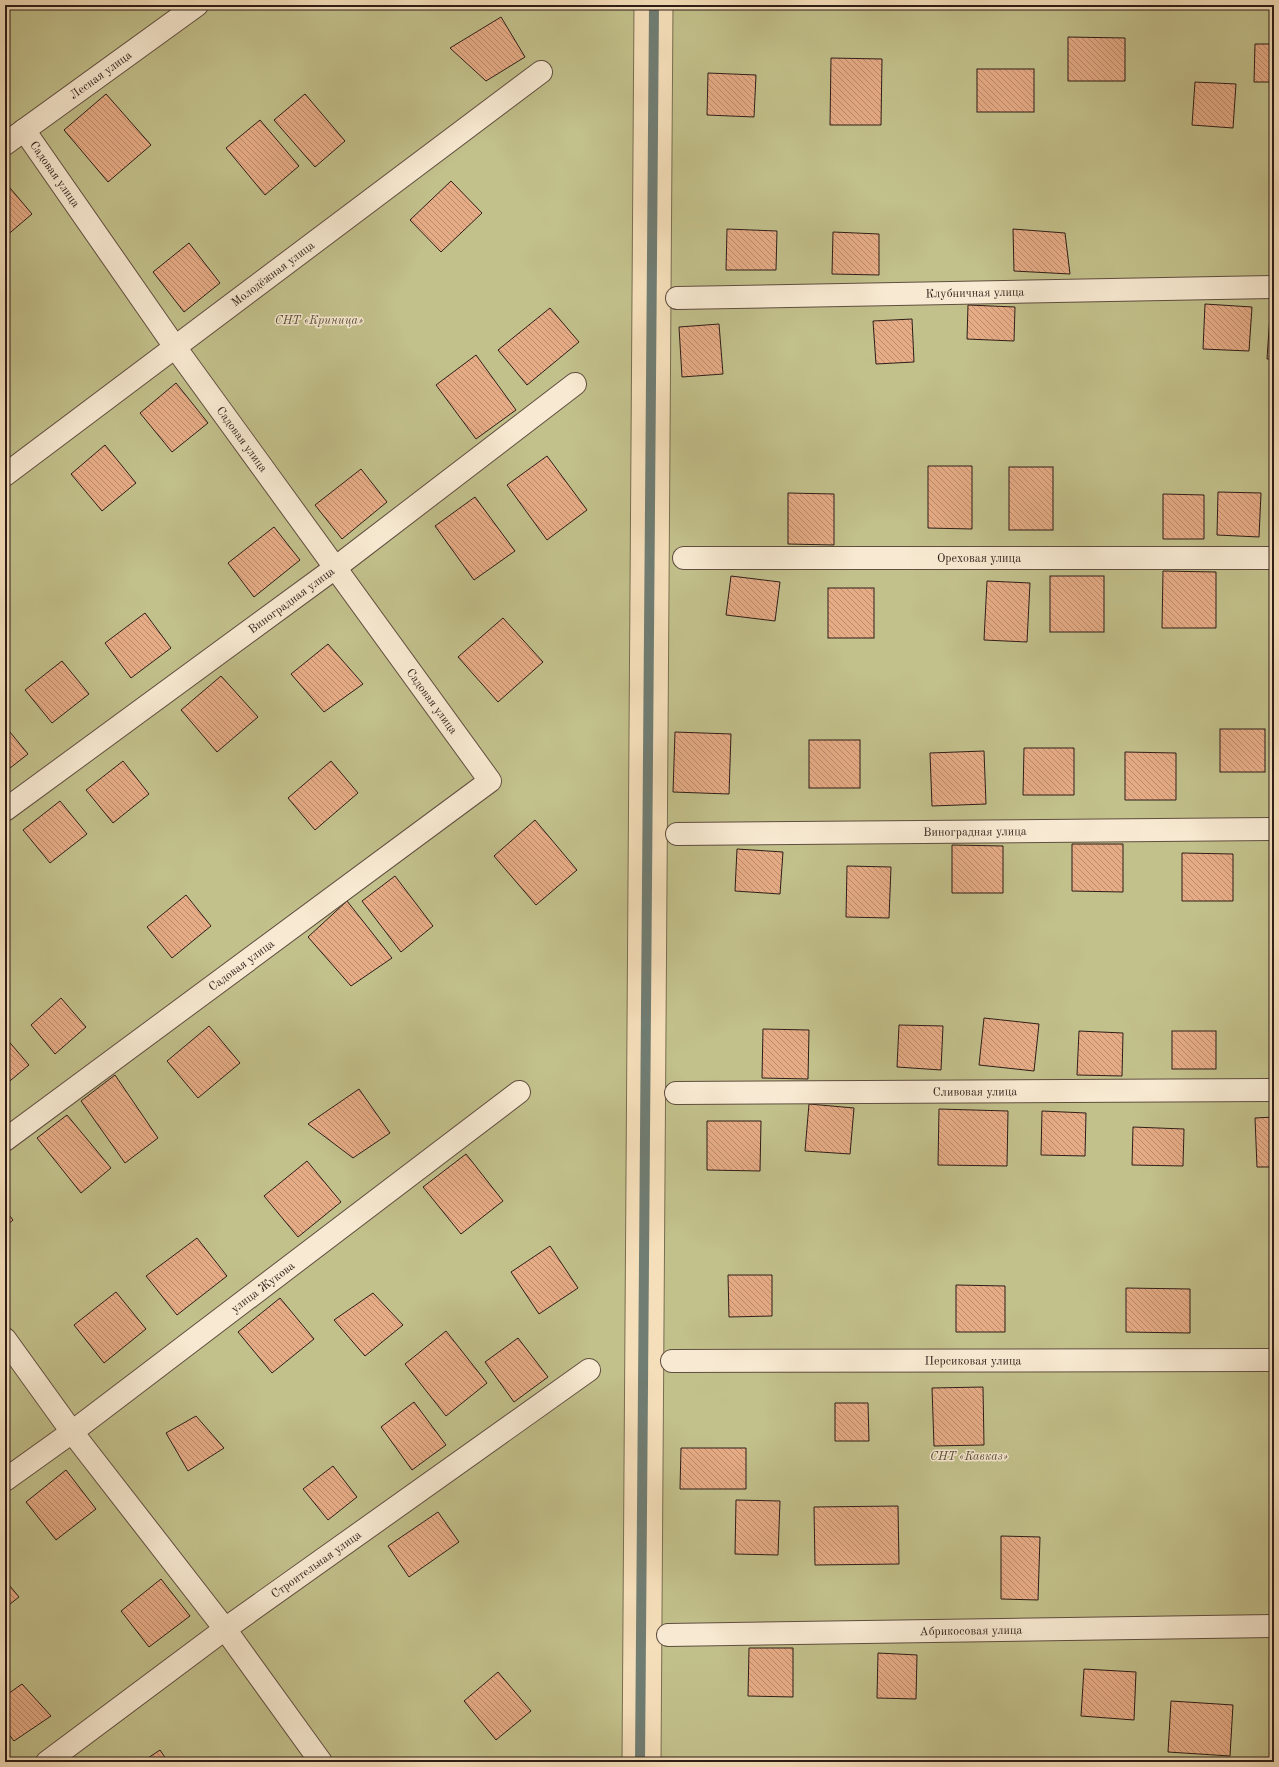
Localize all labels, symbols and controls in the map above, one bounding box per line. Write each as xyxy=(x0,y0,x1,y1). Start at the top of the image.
street label: Лесная улица xyxy=(68,49,134,102)
street label: Садовая улица xyxy=(27,139,81,210)
street label: Молодёжная улица xyxy=(230,239,317,310)
street label: Клубничная улица xyxy=(925,287,1025,300)
park label: СНТ «Криница» xyxy=(275,315,363,327)
street label: Садовая улица xyxy=(213,405,269,475)
street label: Ореховая улица xyxy=(937,553,1021,565)
street label: Виноградная улица xyxy=(247,565,337,636)
street label: Садовая улица xyxy=(403,667,459,737)
street label: Виноградная улица xyxy=(923,826,1027,839)
street label: Садовая улица xyxy=(207,938,277,994)
street label: Сливовая улица xyxy=(933,1086,1017,1099)
street label: улица Жукова xyxy=(229,1260,297,1316)
street label: Персиковая улица xyxy=(924,1355,1022,1368)
park label: СНТ «Кавказ» xyxy=(930,1451,1008,1463)
street label: Строительная улица xyxy=(269,1529,364,1601)
street label: Абрикосовая улица xyxy=(919,1625,1023,1638)

